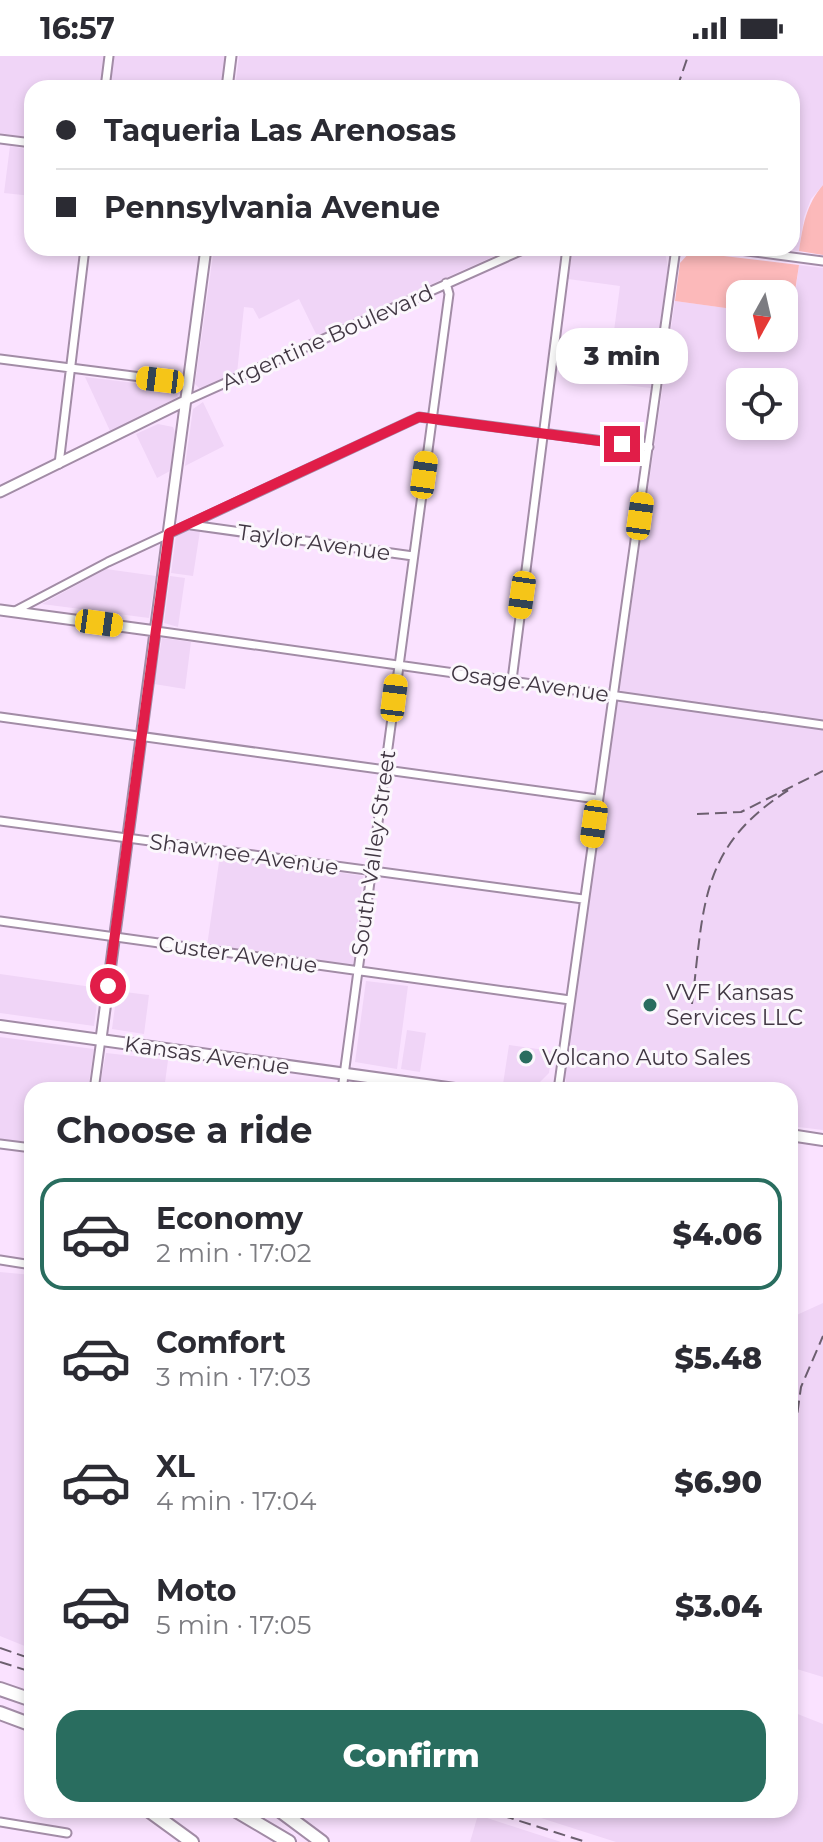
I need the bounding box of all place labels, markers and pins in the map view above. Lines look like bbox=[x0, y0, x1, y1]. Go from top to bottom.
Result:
place label: VVF Kansas Services LLC bbox=[666, 979, 803, 1031]
marker: VVF Kansas Services LLC bbox=[641, 996, 659, 1014]
place label: Volcano Auto Sales bbox=[542, 1044, 751, 1071]
marker: Volcano Auto Sales bbox=[517, 1048, 535, 1066]

